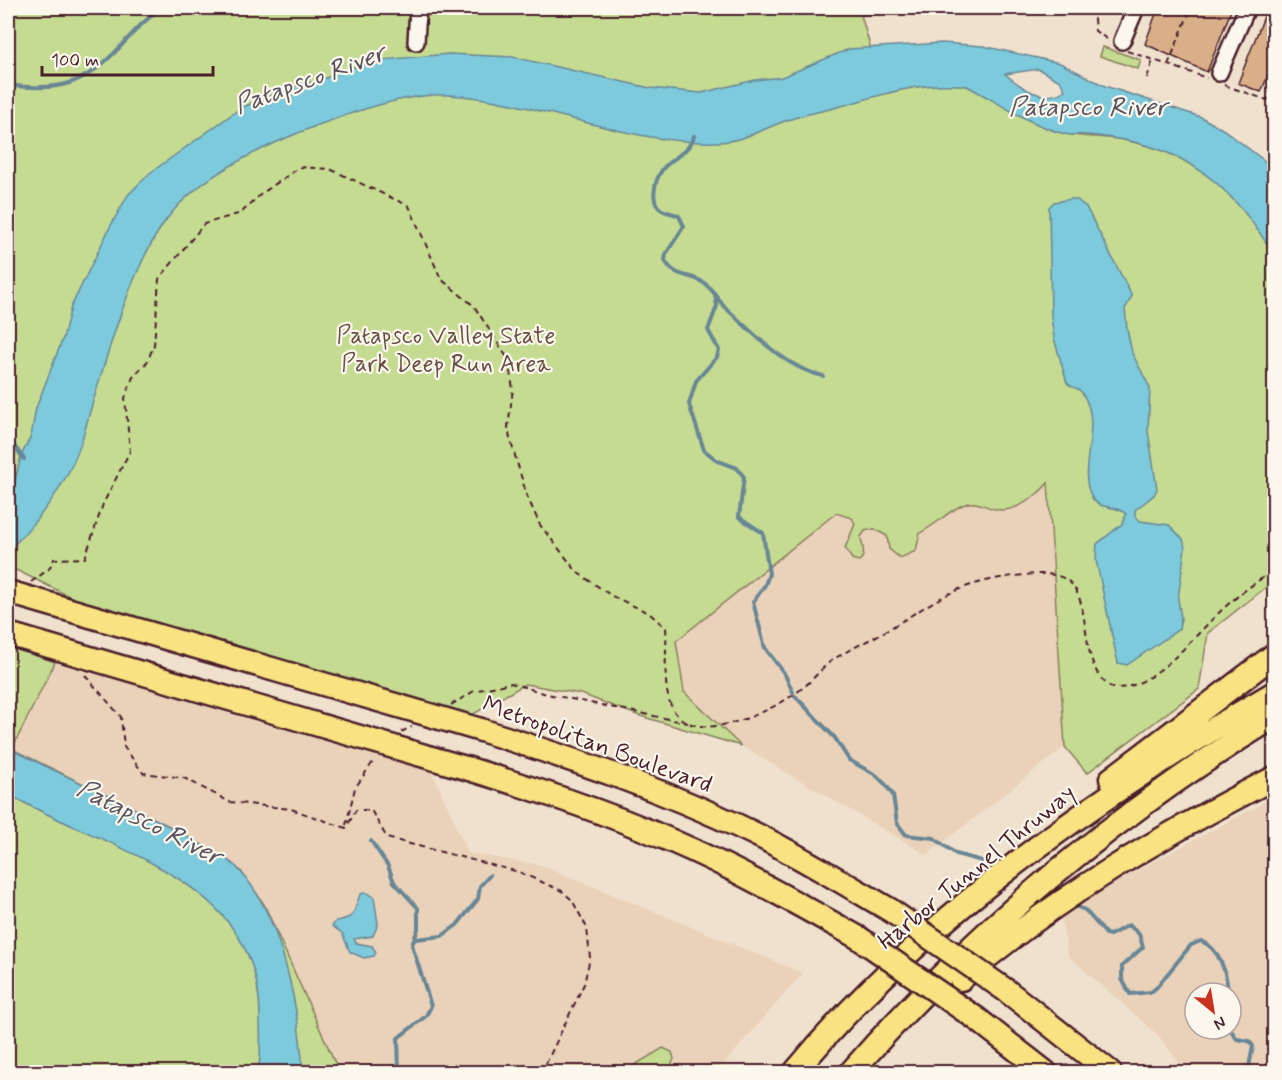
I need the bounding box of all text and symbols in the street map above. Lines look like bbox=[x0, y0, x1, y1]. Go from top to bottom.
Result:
water label: Patapsco River bbox=[230, 36, 393, 123]
scale bar bbox=[42, 39, 213, 77]
text: 100 m bbox=[51, 49, 99, 73]
water label: Patapsco River bbox=[1009, 91, 1170, 125]
park label: Patapsco Valley State Park Deep Run Area bbox=[337, 321, 555, 380]
street label: Metropolitan Boulevard bbox=[478, 689, 716, 801]
water label: Patapsco River bbox=[71, 772, 230, 875]
street label: Harbor Tunnel Thruway bbox=[872, 778, 1082, 958]
north arrow bbox=[1183, 981, 1243, 1041]
text: N bbox=[1210, 1011, 1230, 1034]

